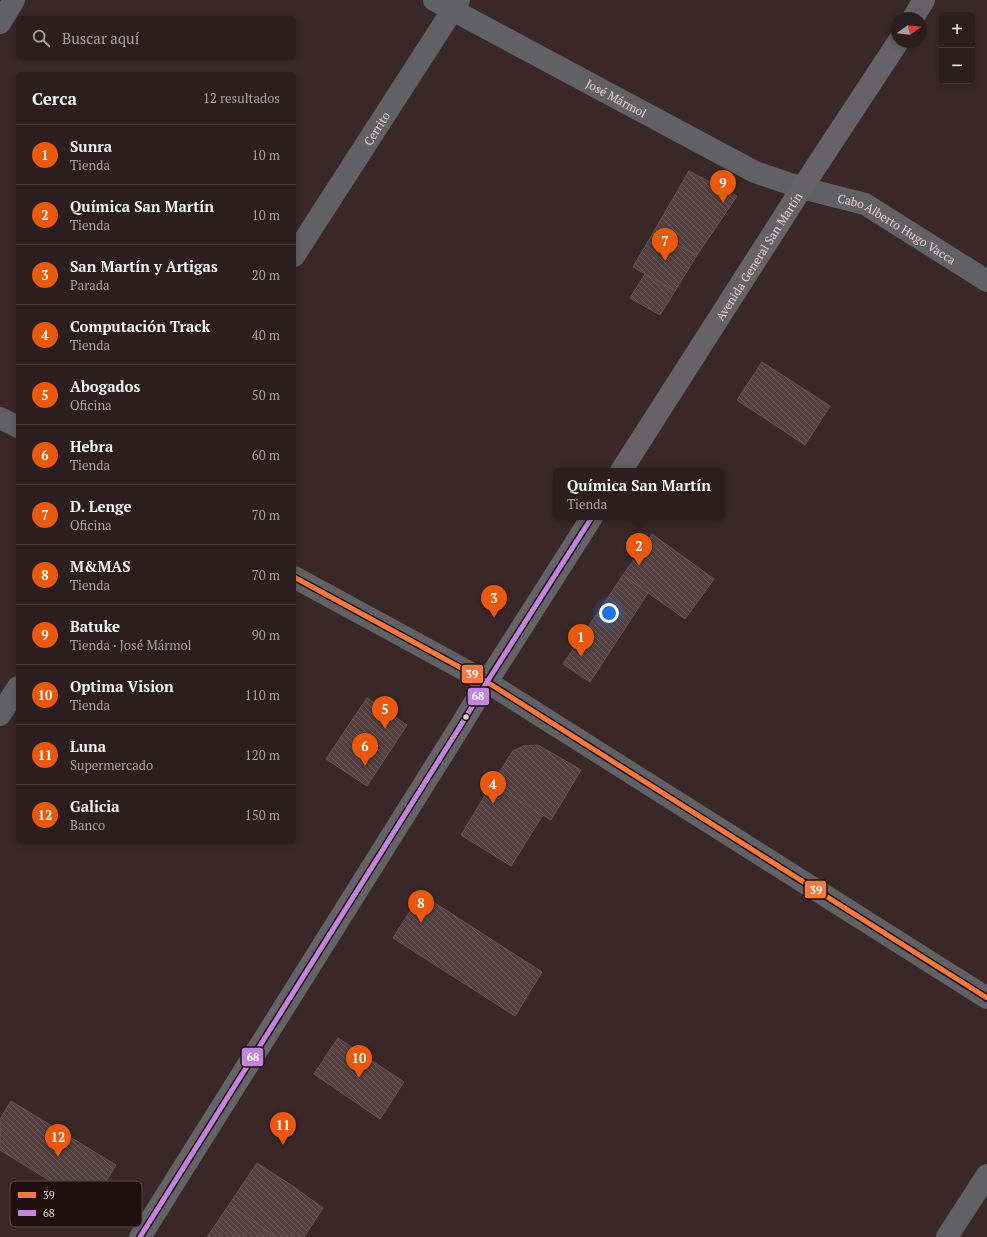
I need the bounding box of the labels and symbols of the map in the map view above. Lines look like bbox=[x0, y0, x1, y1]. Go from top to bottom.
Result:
north arrow bbox=[891, 12, 927, 48]
street label: José Mármol bbox=[584, 75, 650, 120]
street label: Cerrito bbox=[360, 108, 393, 148]
pin: 9 bbox=[710, 170, 736, 203]
street label: Avenida General San Martín bbox=[712, 189, 805, 323]
street label: Cabo Alberto Hugo Vacca bbox=[836, 190, 959, 267]
pin: 7 bbox=[652, 228, 678, 261]
pin: 2 bbox=[626, 533, 652, 566]
pin: 3 bbox=[481, 585, 507, 618]
your location bbox=[599, 603, 619, 623]
pin: 1 bbox=[568, 624, 594, 657]
line badge: 39 bbox=[461, 664, 484, 684]
text: 39 bbox=[466, 667, 478, 681]
line badge: 68 bbox=[467, 687, 490, 706]
text: 68 bbox=[472, 689, 484, 703]
pin: 5 bbox=[372, 696, 398, 729]
unlabelled marker bbox=[461, 712, 471, 722]
pin: 6 bbox=[352, 733, 378, 766]
pin: 4 bbox=[480, 771, 506, 804]
line badge: 39 bbox=[804, 880, 827, 899]
text: 39 bbox=[810, 883, 822, 897]
pin: 8 bbox=[408, 890, 434, 923]
pin: 10 bbox=[346, 1045, 372, 1078]
line badge: 68 bbox=[241, 1047, 264, 1067]
text: 68 bbox=[247, 1050, 259, 1064]
pin: 11 bbox=[270, 1112, 296, 1145]
pin: 12 bbox=[45, 1124, 71, 1157]
legend bbox=[10, 1181, 142, 1227]
text: 39 bbox=[43, 1188, 55, 1202]
text: 68 bbox=[43, 1206, 55, 1220]

